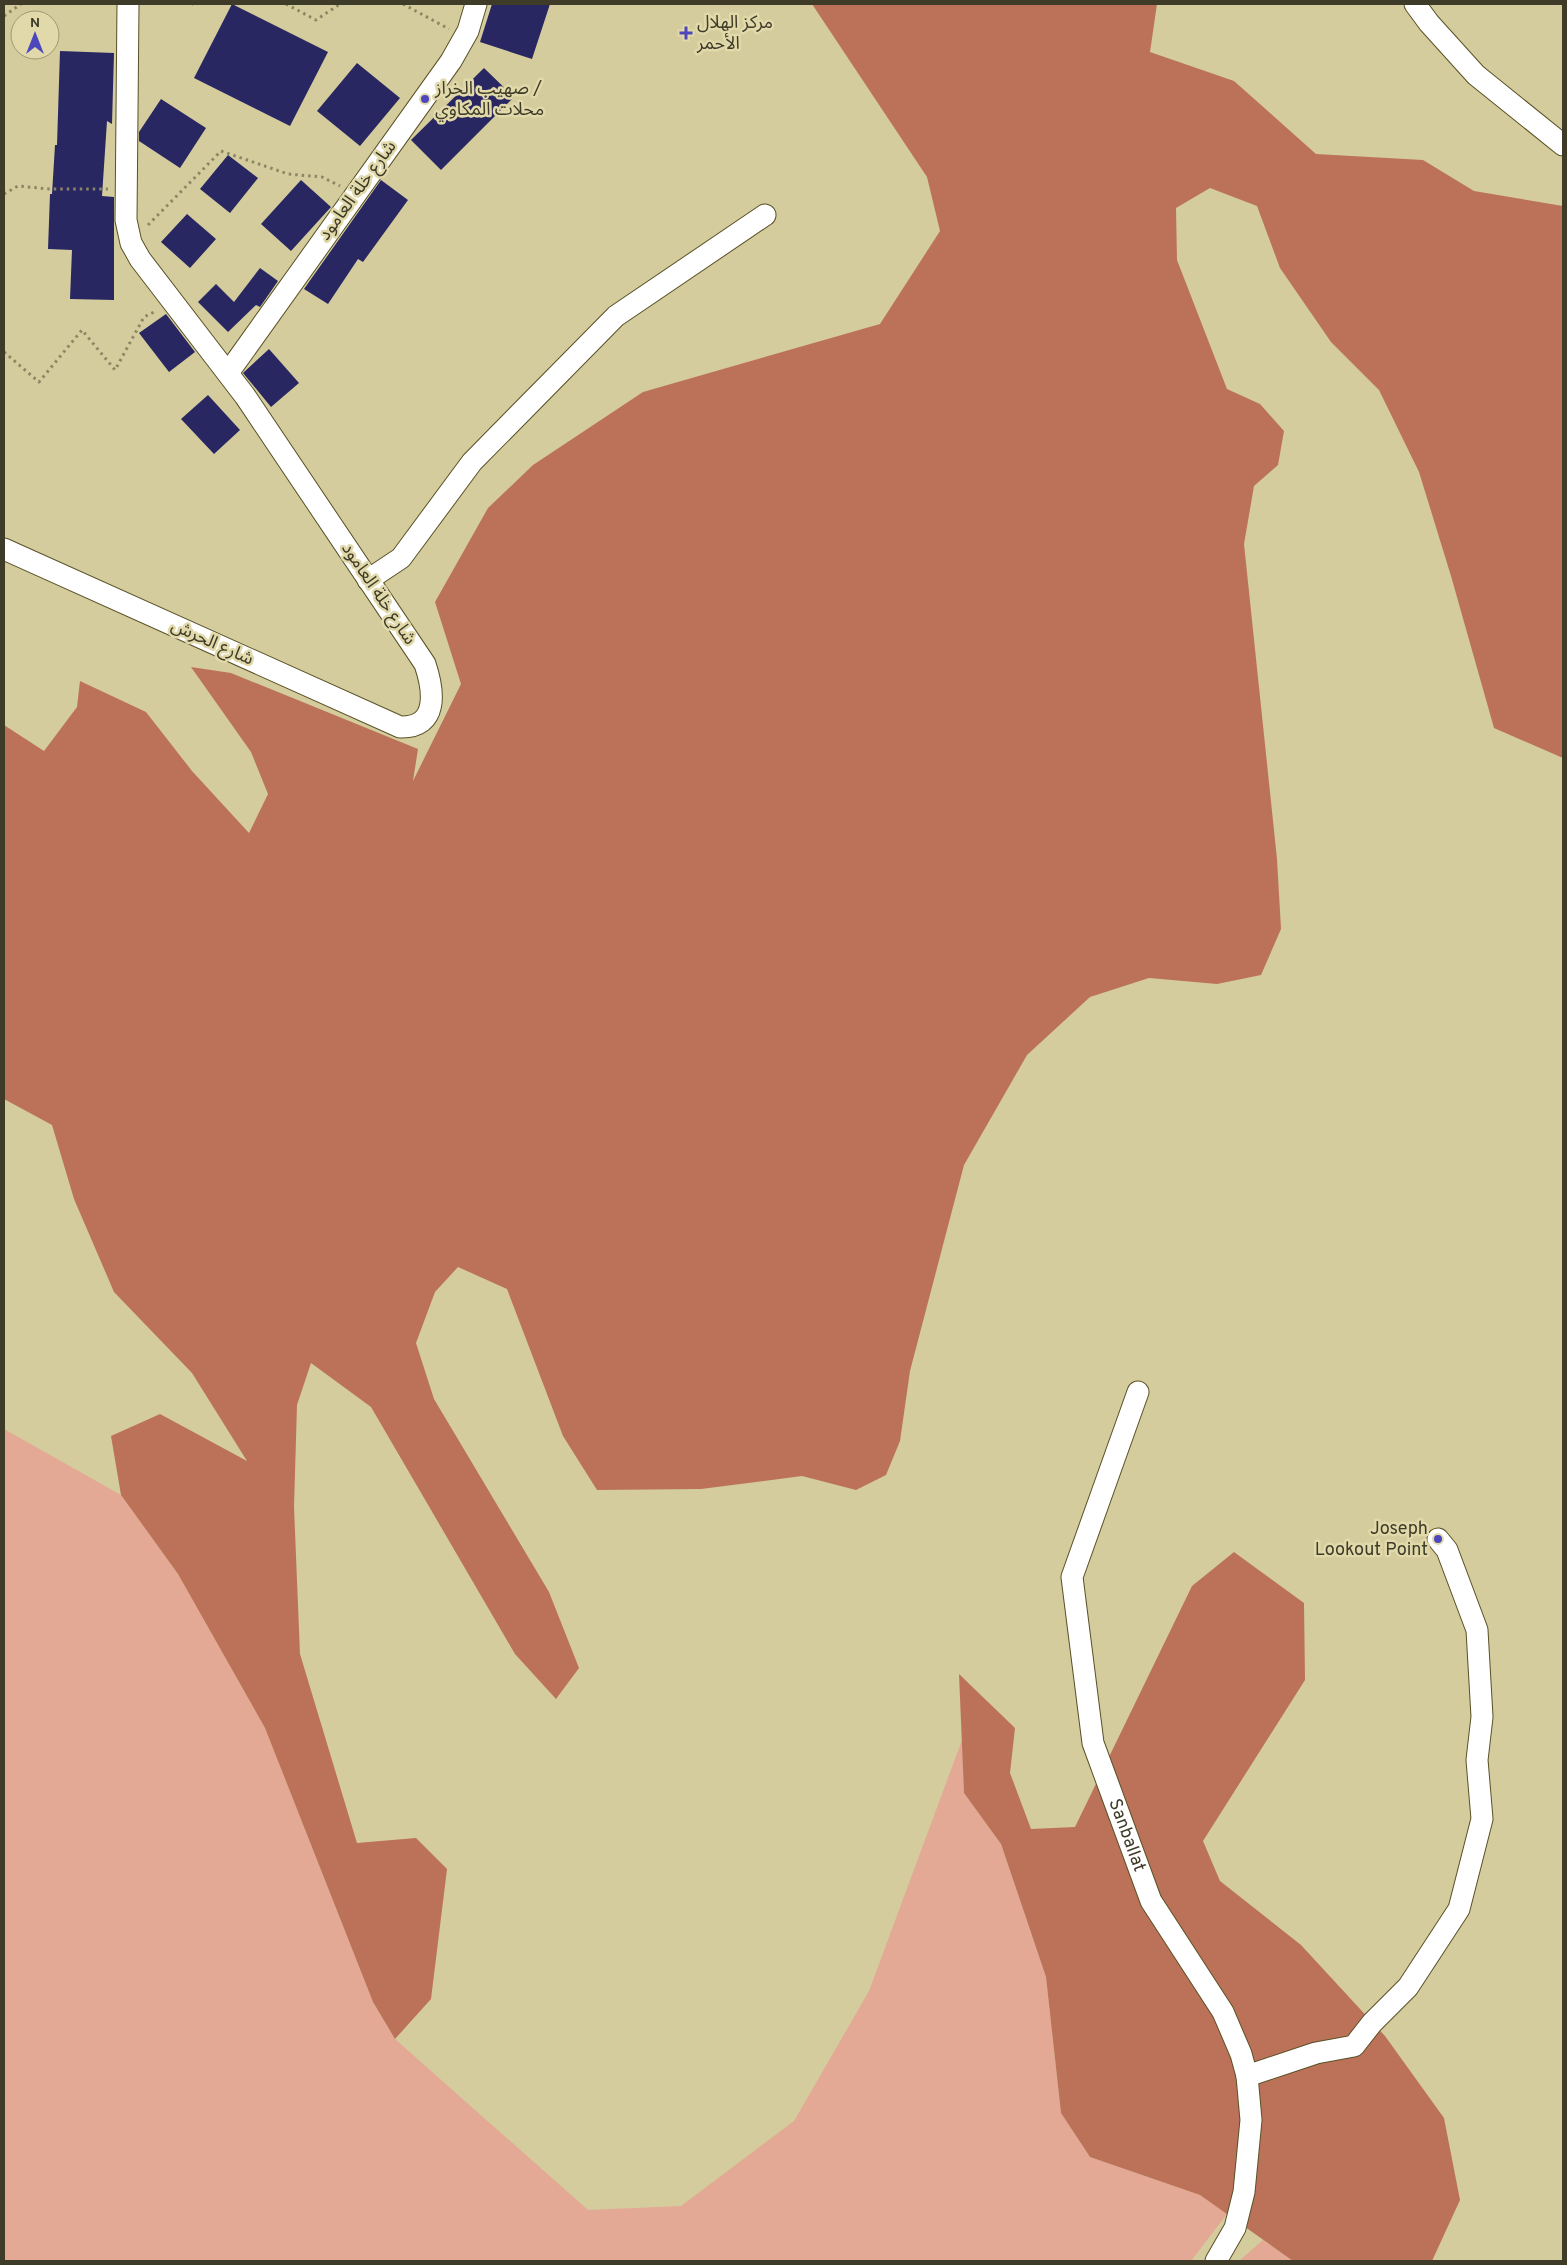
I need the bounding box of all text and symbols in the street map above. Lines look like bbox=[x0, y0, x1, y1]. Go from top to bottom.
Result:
north arrow bbox=[10, 10, 60, 60]
place label: مركز الهلال الأحمر bbox=[696, 12, 773, 56]
text: N bbox=[30, 15, 40, 32]
marker: مركز الهلال الأحمر bbox=[679, 26, 693, 40]
place label: صهيب الخراز / محلات المكاوي bbox=[434, 78, 544, 122]
marker: صهيب الخراز / محلات المكاوي bbox=[419, 93, 431, 105]
street label: شارع خلة العامود bbox=[314, 136, 403, 246]
street label: شارع خلة العامود bbox=[335, 538, 421, 650]
street label: شارع الحرش bbox=[167, 615, 257, 672]
place label: Joseph Lookout Point bbox=[1315, 1518, 1428, 1562]
marker: Joseph Lookout Point bbox=[1432, 1533, 1444, 1545]
street label: Sanballat bbox=[1103, 1796, 1151, 1875]

